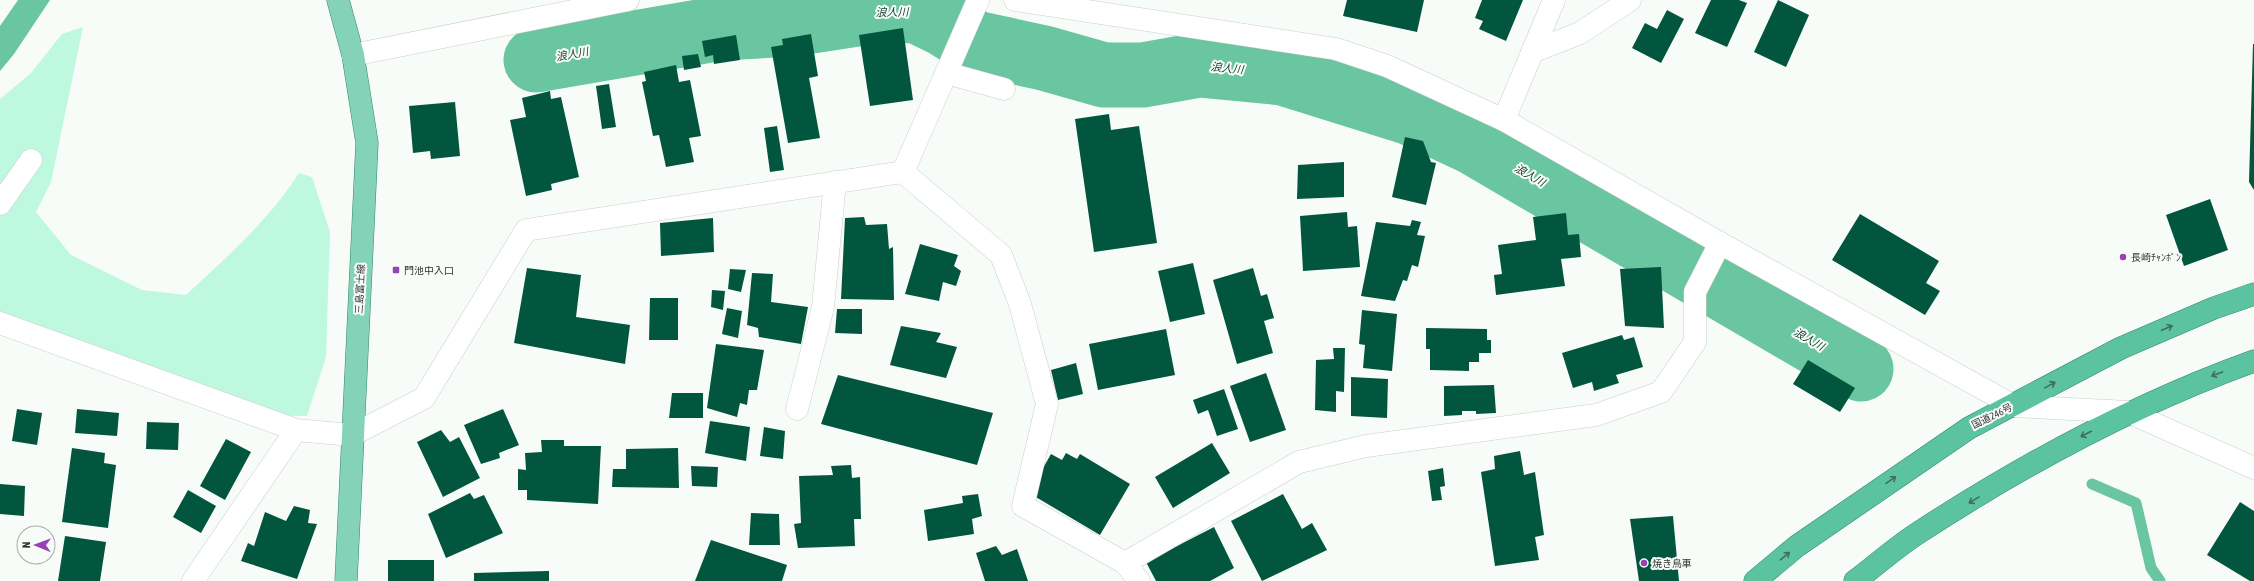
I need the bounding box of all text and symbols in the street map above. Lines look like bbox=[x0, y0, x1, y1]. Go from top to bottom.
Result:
water label: 浪人川 bbox=[875, 6, 910, 18]
water label: 浪人川 bbox=[555, 45, 590, 63]
water label: 浪人川 bbox=[1210, 60, 1245, 76]
water label: 浪人川 bbox=[1513, 162, 1548, 189]
marker: 長崎ﾁｬﾝﾎﾟﾝ bbox=[2118, 252, 2128, 262]
place label: 長崎ﾁｬﾝﾎﾟﾝ bbox=[2131, 252, 2181, 263]
street label: 三島富士線 bbox=[353, 264, 367, 314]
marker: 門池中入口 bbox=[391, 265, 401, 275]
place label: 門池中入口 bbox=[404, 265, 454, 276]
one-way arrow bbox=[2161, 324, 2173, 332]
water label: 浪人川 bbox=[1792, 326, 1827, 353]
one-way arrow bbox=[2212, 371, 2224, 379]
one-way arrow bbox=[2044, 381, 2056, 389]
street label: 国道246号 bbox=[1970, 401, 2014, 431]
one-way arrow bbox=[2081, 431, 2093, 438]
one-way arrow bbox=[1885, 476, 1896, 484]
one-way arrow bbox=[1968, 496, 1980, 504]
north arrow bbox=[16, 525, 56, 565]
text: N bbox=[20, 541, 32, 548]
one-way arrow bbox=[1780, 551, 1790, 560]
marker: 焼き鳥車 bbox=[1639, 558, 1649, 568]
place label: 焼き鳥車 bbox=[1652, 558, 1692, 569]

